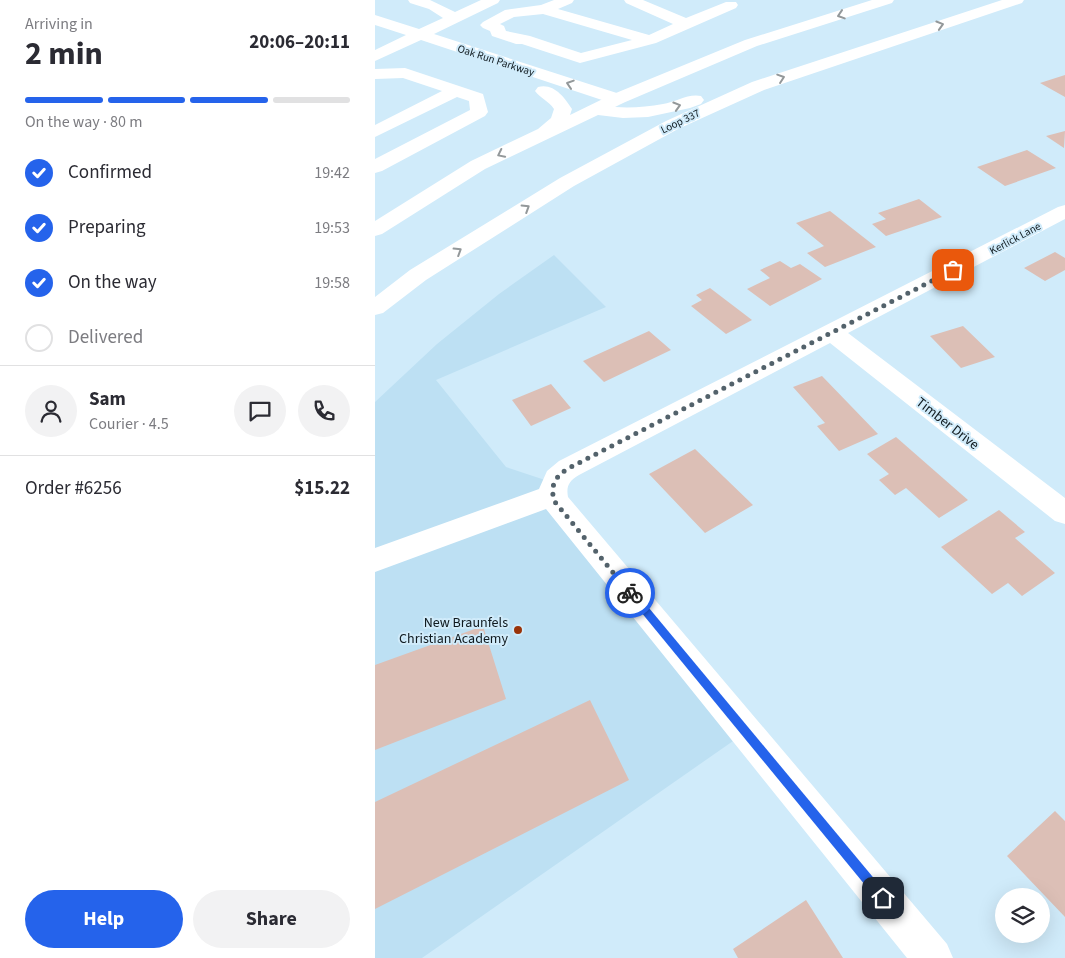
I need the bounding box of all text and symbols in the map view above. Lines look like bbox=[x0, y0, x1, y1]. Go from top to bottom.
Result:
one-way arrow bbox=[837, 9, 846, 19]
text: Arriving in bbox=[25, 13, 93, 35]
one-way arrow bbox=[935, 21, 944, 31]
text: 20:06–20:11 bbox=[249, 29, 350, 56]
text: 2 min bbox=[25, 31, 103, 77]
street label: Oak Run Parkway bbox=[455, 41, 536, 80]
one-way arrow bbox=[776, 74, 784, 84]
one-way arrow bbox=[567, 80, 575, 90]
one-way arrow bbox=[672, 102, 681, 112]
street label: Loop 337 bbox=[658, 106, 702, 137]
text: On the way · 80 m bbox=[25, 111, 142, 133]
one-way arrow bbox=[497, 148, 506, 159]
icon: check bbox=[25, 159, 53, 187]
text: Confirmed bbox=[68, 159, 152, 186]
text: 19:42 bbox=[314, 162, 350, 184]
one-way arrow bbox=[520, 205, 530, 214]
icon: check bbox=[25, 214, 53, 242]
text: Preparing bbox=[68, 214, 146, 241]
text: 19:53 bbox=[314, 217, 350, 239]
street label: Kerlick Lane bbox=[987, 218, 1044, 258]
one-way arrow bbox=[452, 247, 461, 257]
pin bbox=[932, 249, 974, 291]
icon: bag bbox=[939, 256, 967, 284]
icon: check bbox=[25, 269, 53, 297]
text: On the way bbox=[68, 269, 157, 296]
text: 19:58 bbox=[314, 272, 350, 294]
text: Delivered bbox=[68, 324, 143, 351]
button: person bbox=[25, 385, 77, 437]
button: chat bbox=[234, 385, 286, 437]
button: phone bbox=[298, 385, 350, 437]
text: Sam bbox=[89, 386, 126, 413]
street label: Timber Drive bbox=[912, 393, 983, 455]
text: Courier · 4.5 bbox=[89, 413, 169, 435]
text: Order #6256 bbox=[25, 475, 122, 502]
text: $15.22 bbox=[294, 475, 350, 502]
courier bbox=[605, 568, 655, 618]
icon: bike bbox=[616, 579, 644, 607]
place label: New Braunfels Christian Academy bbox=[399, 613, 508, 649]
marker: New Braunfels Christian Academy bbox=[512, 624, 524, 636]
pin bbox=[862, 877, 904, 919]
icon: home bbox=[869, 884, 897, 912]
map controls bbox=[995, 888, 1050, 943]
button: layers bbox=[995, 888, 1050, 943]
button: Help bbox=[25, 890, 183, 948]
button: Share bbox=[193, 890, 350, 948]

